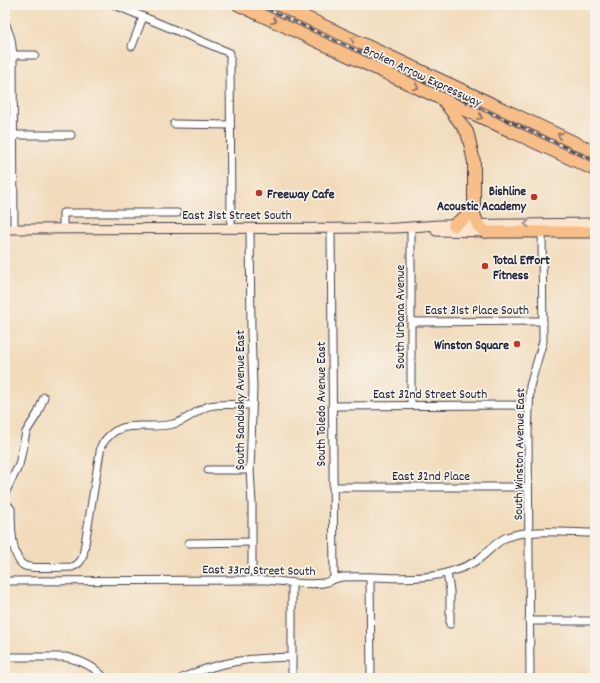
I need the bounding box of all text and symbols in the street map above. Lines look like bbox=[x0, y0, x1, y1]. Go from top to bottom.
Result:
one-way arrow bbox=[270, 16, 278, 24]
one-way arrow bbox=[350, 36, 357, 44]
street label: Broken Arrow Expressway bbox=[360, 41, 485, 113]
one-way arrow bbox=[412, 82, 419, 90]
one-way arrow bbox=[475, 112, 483, 120]
one-way arrow bbox=[556, 132, 564, 140]
place label: Bishline Acoustic Academy bbox=[437, 183, 527, 217]
place label: Freeway Cafe bbox=[267, 186, 335, 205]
marker: Freeway Cafe bbox=[254, 188, 264, 198]
marker: Bishline Acoustic Academy bbox=[529, 192, 539, 202]
street label: East 31st Street South bbox=[182, 207, 292, 226]
one-way arrow bbox=[524, 220, 530, 228]
place label: Total Effort Fitness bbox=[493, 252, 550, 286]
marker: Total Effort Fitness bbox=[480, 261, 490, 271]
street label: South Urbana Avenue bbox=[392, 265, 411, 369]
street label: East 31st Place South bbox=[425, 302, 529, 321]
street label: South Sandusky Avenue East bbox=[232, 330, 251, 470]
place label: Winston Square bbox=[434, 337, 509, 356]
marker: Winston Square bbox=[512, 339, 522, 349]
street label: South Toledo Avenue East bbox=[313, 341, 332, 467]
street label: East 32nd Street South bbox=[373, 386, 487, 405]
street label: South Winston Avenue East bbox=[510, 387, 531, 520]
street label: East 32nd Place bbox=[392, 468, 470, 487]
street label: East 33rd Street South bbox=[202, 561, 316, 582]

